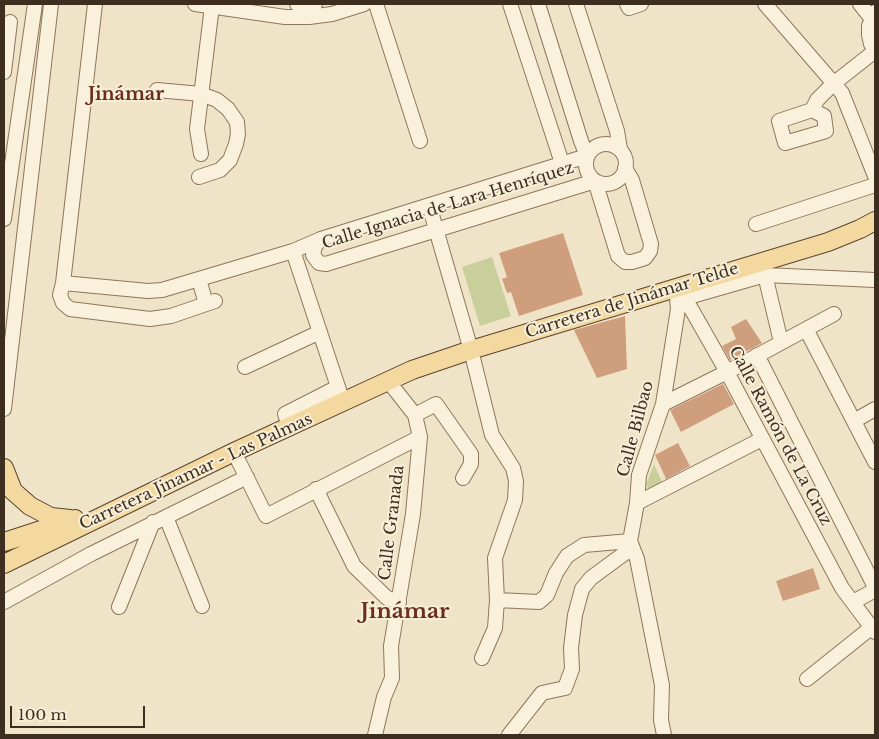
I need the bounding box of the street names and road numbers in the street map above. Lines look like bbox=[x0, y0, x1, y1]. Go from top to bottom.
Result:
street label: Calle Ignacia de Lara Henríquez bbox=[320, 158, 576, 254]
street label: Carretera de Jinámar Telde bbox=[523, 259, 741, 343]
street label: Calle Ramón de La Cruz bbox=[725, 343, 835, 529]
street label: Calle Bilbao bbox=[614, 379, 658, 479]
street label: Carretera Jinamar - Las Palmas bbox=[77, 410, 315, 534]
street label: Calle Granada bbox=[375, 464, 409, 582]

